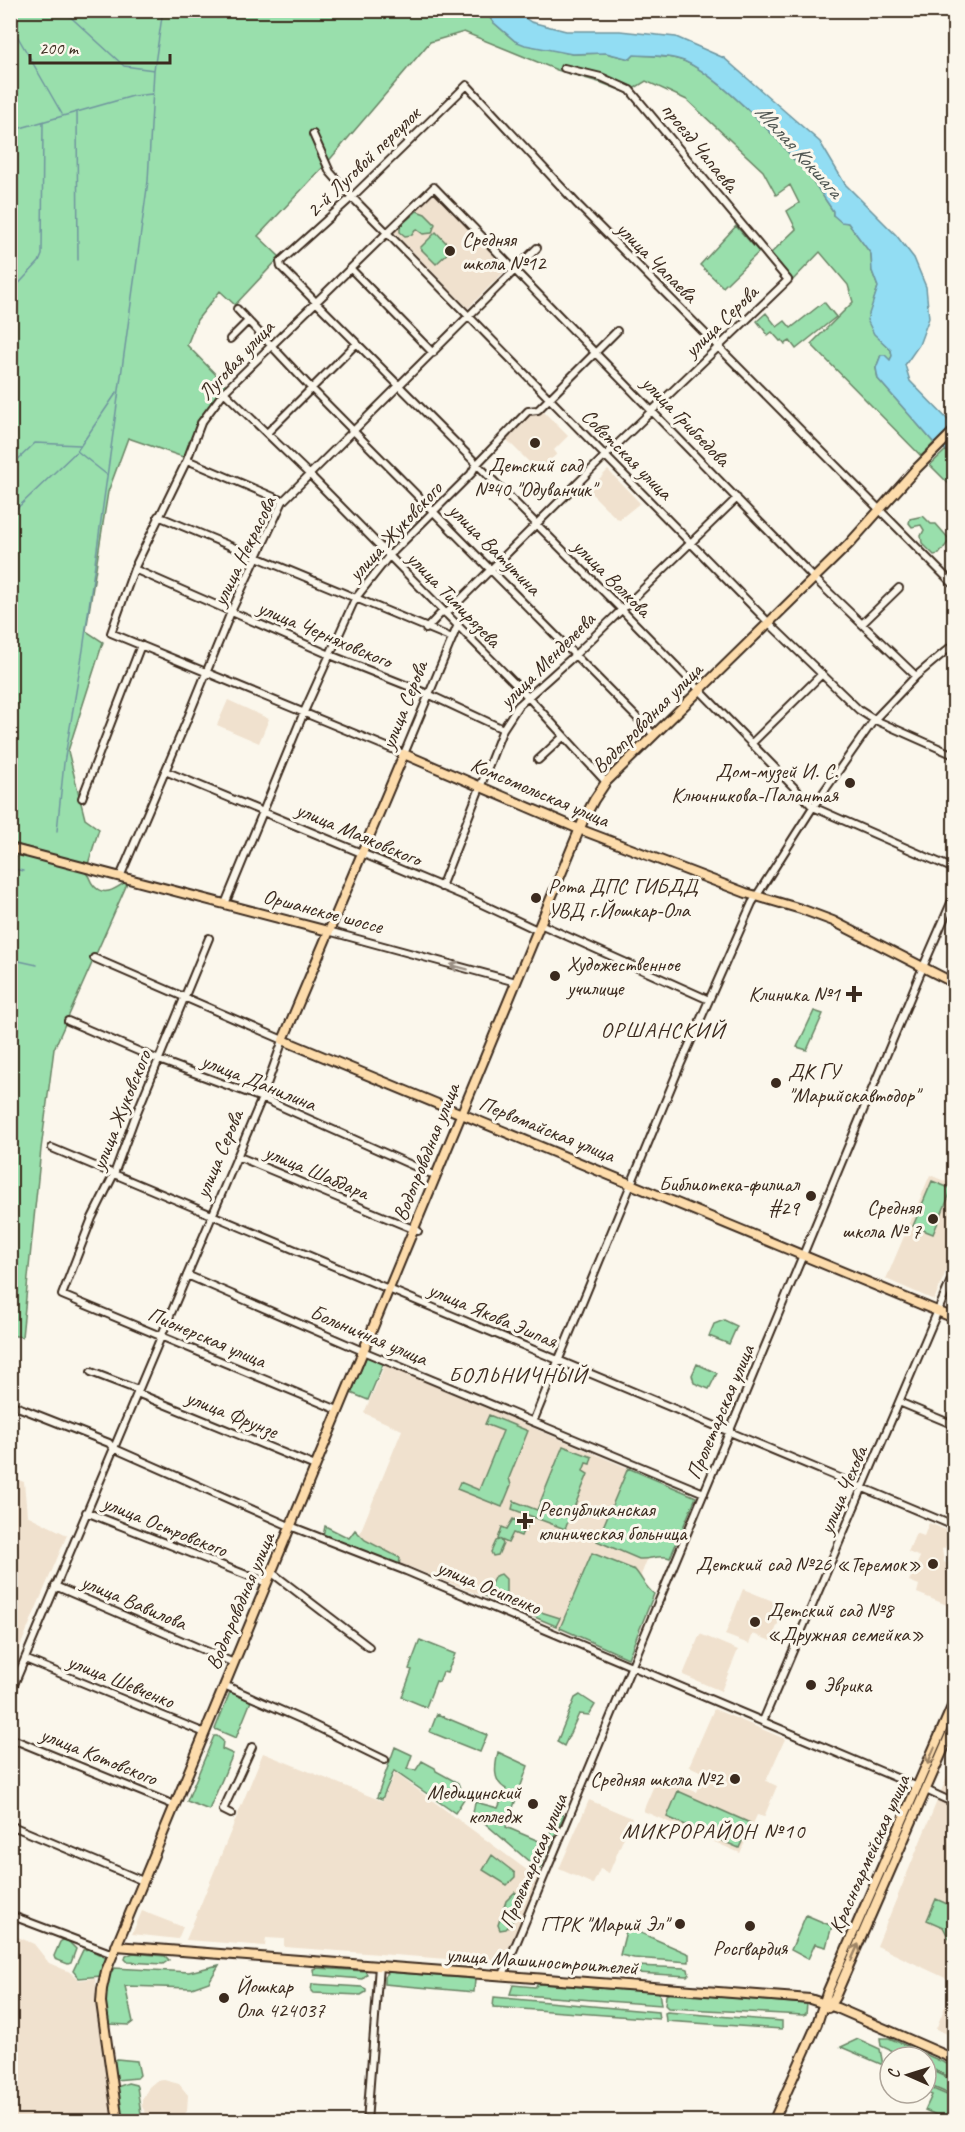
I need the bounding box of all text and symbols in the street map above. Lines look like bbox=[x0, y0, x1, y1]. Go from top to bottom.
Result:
scale bar bbox=[30, 27, 170, 65]
text: 200 m bbox=[39, 37, 80, 59]
street label: проезд Чапаева bbox=[656, 97, 746, 199]
water label: Малая Кокшага bbox=[749, 98, 851, 206]
street label: 2-й Луговой переулок bbox=[300, 99, 427, 223]
street label: улица Чапаева bbox=[610, 215, 704, 309]
place label: Средняя школа №12 bbox=[462, 226, 547, 276]
marker: Средняя школа №12 bbox=[443, 244, 457, 258]
street label: улица Серова bbox=[677, 278, 765, 364]
street label: Луговая улица bbox=[192, 313, 281, 405]
street label: улица Грибоедова bbox=[635, 369, 737, 473]
street label: Советская улица bbox=[576, 403, 679, 506]
marker: Детский сад №40 "Одуванчик" bbox=[528, 436, 542, 450]
place label: Детский сад №40 "Одуванчик" bbox=[474, 452, 600, 502]
street label: улица Жуковского bbox=[341, 475, 449, 588]
street label: улица Некрасова bbox=[205, 490, 282, 612]
street label: улица Ватутина bbox=[442, 496, 548, 602]
street label: улица Волкова bbox=[566, 532, 658, 624]
street label: улица Тимирязева bbox=[400, 544, 508, 654]
street label: улица Черняховского bbox=[252, 593, 398, 675]
street label: улица Менделеева bbox=[492, 605, 602, 715]
street label: улица Серова bbox=[374, 655, 434, 755]
street label: Водопроводная улица bbox=[586, 656, 709, 779]
street label: Комсомольская улица bbox=[467, 751, 615, 833]
place label: Дом-музей И. С. Ключникова-Палантая bbox=[671, 758, 839, 808]
marker: Дом-музей И. С. Ключникова-Палантая bbox=[843, 776, 857, 790]
street label: улица Маяковского bbox=[291, 795, 428, 873]
place label: Рота ДПС ГИБДД УВД г.Йошкар-Ола bbox=[548, 873, 700, 923]
street label: Оршанское шоссе bbox=[260, 883, 387, 940]
marker: Рота ДПС ГИБДД УВД г.Йошкар-Ола bbox=[529, 891, 543, 905]
place label: Художественное училище bbox=[565, 951, 681, 1001]
one-way arrow bbox=[450, 960, 469, 972]
marker: Художественное училище bbox=[548, 969, 562, 983]
place label: Клиника №1 bbox=[748, 981, 842, 1007]
marker: Клиника №1 bbox=[845, 985, 863, 1003]
district label: ОРШАНСКИЙ bbox=[601, 1016, 728, 1044]
street label: улица Жуковского bbox=[84, 1045, 157, 1175]
street label: улица Данилина bbox=[196, 1047, 322, 1117]
place label: ДК ГУ "Марийскавтодор" bbox=[788, 1058, 923, 1108]
marker: ДК ГУ "Марийскавтодор" bbox=[769, 1076, 783, 1090]
street label: Водопроводная улица bbox=[387, 1077, 466, 1225]
street label: Первомайская улица bbox=[475, 1090, 620, 1169]
street label: улица Серова bbox=[188, 1104, 250, 1204]
street label: улица Шабдара bbox=[259, 1138, 375, 1206]
place label: Библиотека-филиал #29 bbox=[659, 1171, 801, 1221]
marker: Библиотека-филиал #29 bbox=[804, 1189, 818, 1203]
place label: Средняя школа № 7 bbox=[842, 1194, 923, 1244]
marker: Средняя школа № 7 bbox=[926, 1212, 940, 1226]
street label: улица Якова Эшпая bbox=[423, 1275, 563, 1354]
street label: Больничная улица bbox=[307, 1299, 433, 1372]
street label: Пионерская улица bbox=[144, 1300, 271, 1374]
street label: Пролетарская улица bbox=[680, 1339, 761, 1483]
district label: БОЛЬНИЧНЫЙ bbox=[449, 1361, 590, 1389]
street label: улица Фрунзе bbox=[181, 1383, 283, 1445]
street label: улица Чехова bbox=[812, 1440, 874, 1540]
street label: улица Островского bbox=[97, 1489, 232, 1563]
place label: Республиканская клиническая больница bbox=[538, 1496, 688, 1546]
marker: Республиканская клиническая больница bbox=[516, 1512, 534, 1530]
street label: Водопроводная улица bbox=[200, 1527, 281, 1673]
place label: Детский сад №26 «Теремок» bbox=[696, 1551, 921, 1577]
street label: улица Осипенко bbox=[431, 1553, 546, 1621]
marker: Детский сад №26 «Теремок» bbox=[926, 1557, 940, 1571]
street label: улица Вавилова bbox=[76, 1567, 192, 1636]
place label: Детский сад №8 «Дружная семейка» bbox=[767, 1597, 924, 1647]
marker: Детский сад №8 «Дружная семейка» bbox=[748, 1615, 762, 1629]
street label: улица Шевченко bbox=[62, 1647, 179, 1715]
place label: Эврика bbox=[823, 1672, 873, 1698]
marker: Эврика bbox=[804, 1678, 818, 1692]
street label: улица Котовского bbox=[35, 1720, 162, 1792]
one-way arrow bbox=[925, 1746, 936, 1765]
place label: Средняя школа №2 bbox=[590, 1766, 725, 1792]
street label: Красноармейская улица bbox=[822, 1769, 916, 1937]
marker: Средняя школа №2 bbox=[728, 1772, 742, 1786]
place label: Медицинский колледж bbox=[427, 1779, 523, 1829]
street label: Пролетарская улица bbox=[493, 1788, 574, 1932]
marker: Медицинский колледж bbox=[526, 1797, 540, 1811]
district label: МИКРОРАЙОН №10 bbox=[622, 1817, 807, 1845]
place label: ГТРК "Марий Эл" bbox=[541, 1911, 672, 1937]
marker: ГТРК "Марий Эл" bbox=[673, 1917, 687, 1931]
marker: Росгвардия bbox=[743, 1919, 757, 1933]
place label: Росгвардия bbox=[713, 1935, 789, 1961]
street label: улица Машиностроителей bbox=[443, 1941, 640, 1981]
one-way arrow bbox=[850, 1943, 861, 1962]
place label: Йошкар Ола 424037 bbox=[236, 1973, 326, 2023]
marker: Йошкар Ола 424037 bbox=[217, 1991, 231, 2005]
north arrow bbox=[878, 2045, 938, 2105]
text: С bbox=[884, 2068, 904, 2079]

